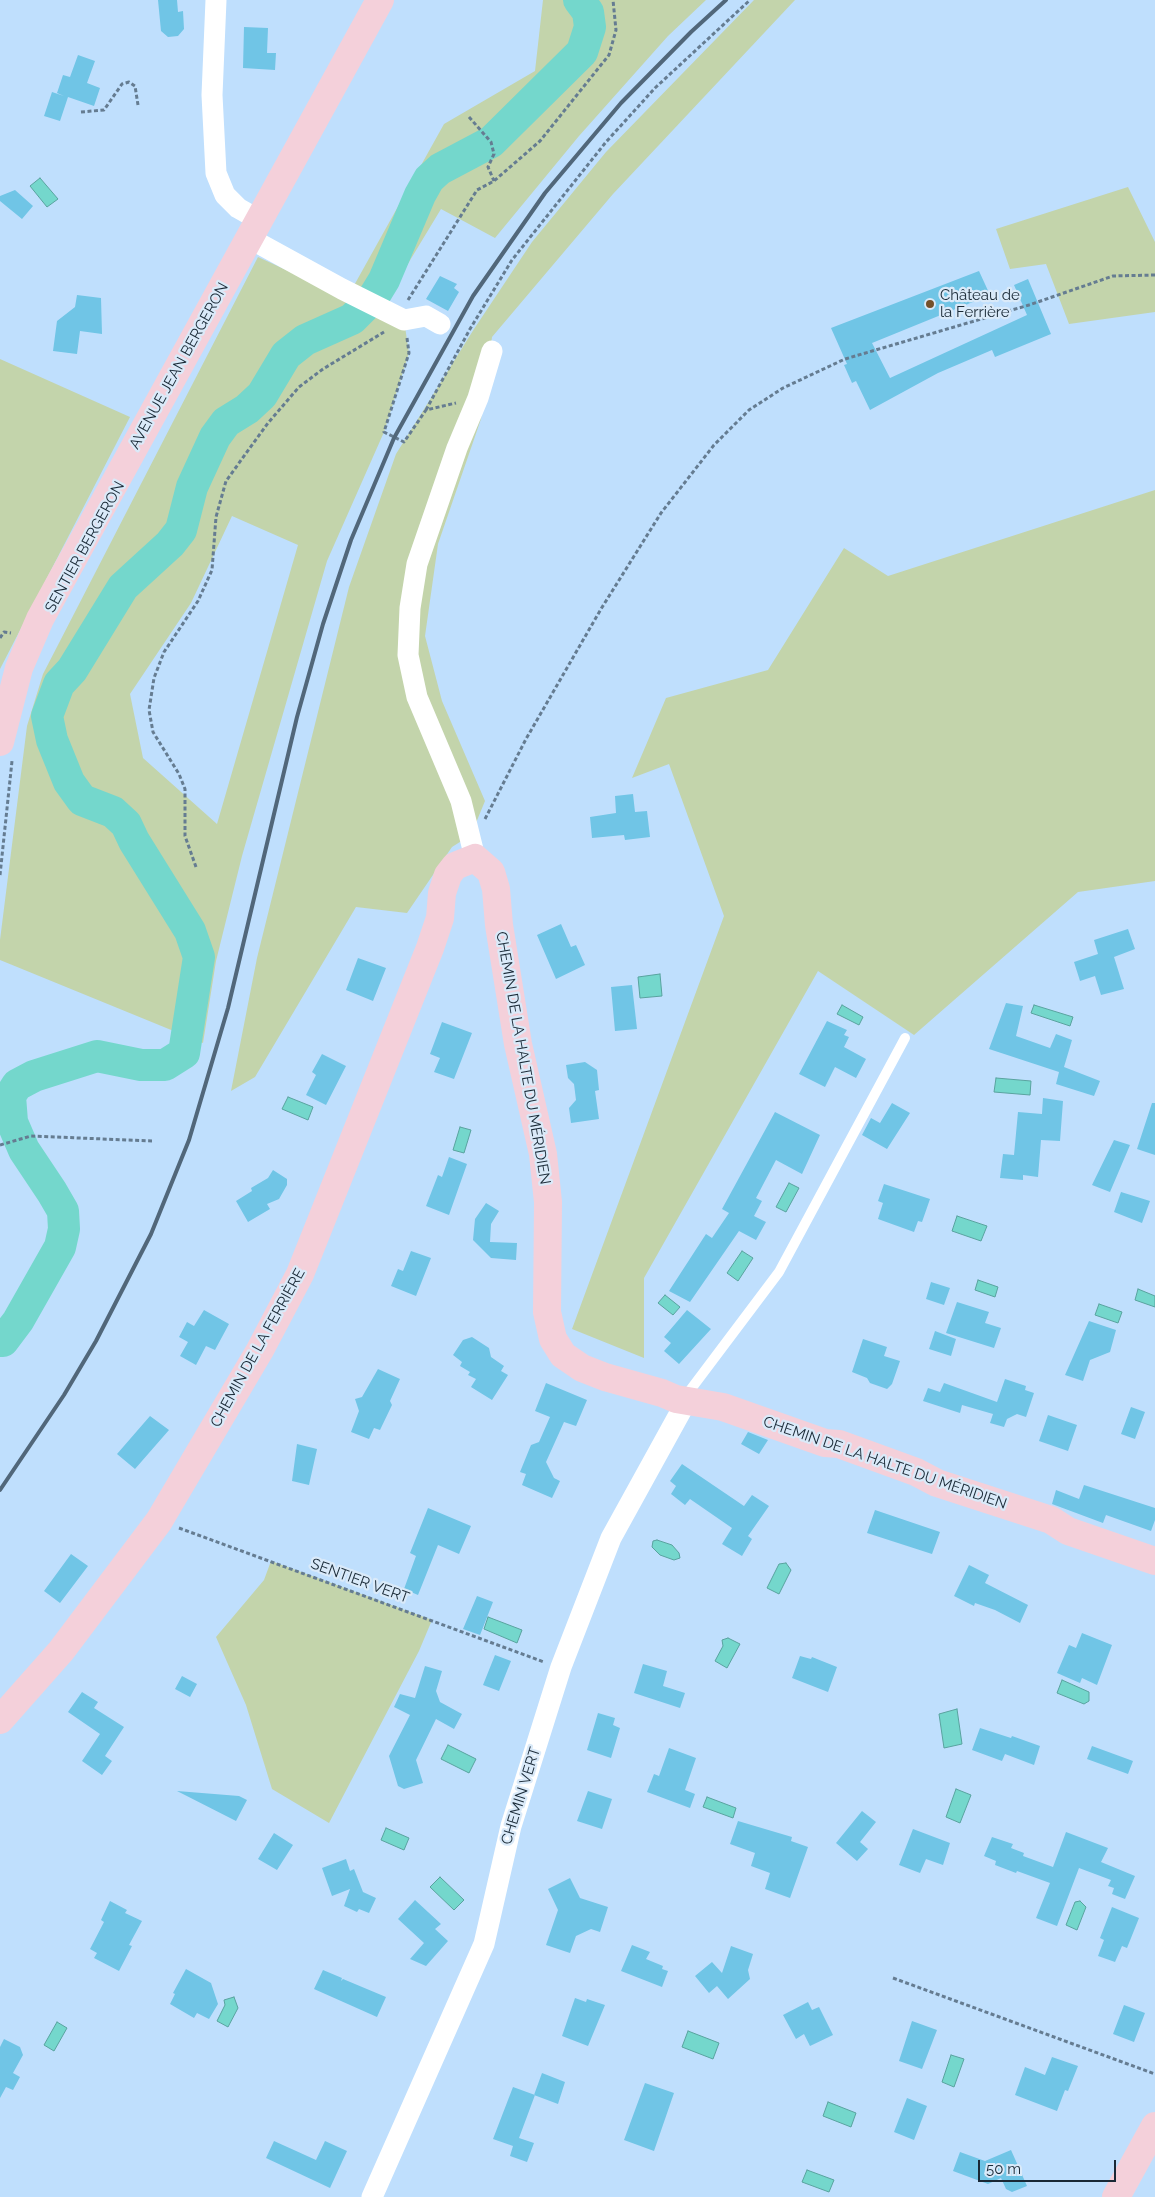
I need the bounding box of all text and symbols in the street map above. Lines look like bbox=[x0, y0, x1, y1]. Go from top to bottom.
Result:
street label: AVENUE JEAN BERGERON bbox=[126, 280, 232, 452]
place label: Château de la Ferrière bbox=[940, 286, 1020, 321]
marker: Château de la Ferrière bbox=[924, 298, 936, 310]
street label: SENTIER BERGERON bbox=[42, 478, 128, 616]
street label: CHEMIN DE LA HALTE DU MÉRIDIEN bbox=[492, 930, 554, 1186]
street label: CHEMIN DE LA FERRIÈRE bbox=[207, 1266, 309, 1430]
street label: CHEMIN DE LA HALTE DU MÉRIDIEN bbox=[761, 1413, 1009, 1513]
street label: SENTIER VERT bbox=[308, 1555, 412, 1607]
street label: CHEMIN VERT bbox=[498, 1745, 544, 1847]
scale bar bbox=[980, 2150, 1118, 2182]
text: 50 m bbox=[986, 2160, 1021, 2178]

